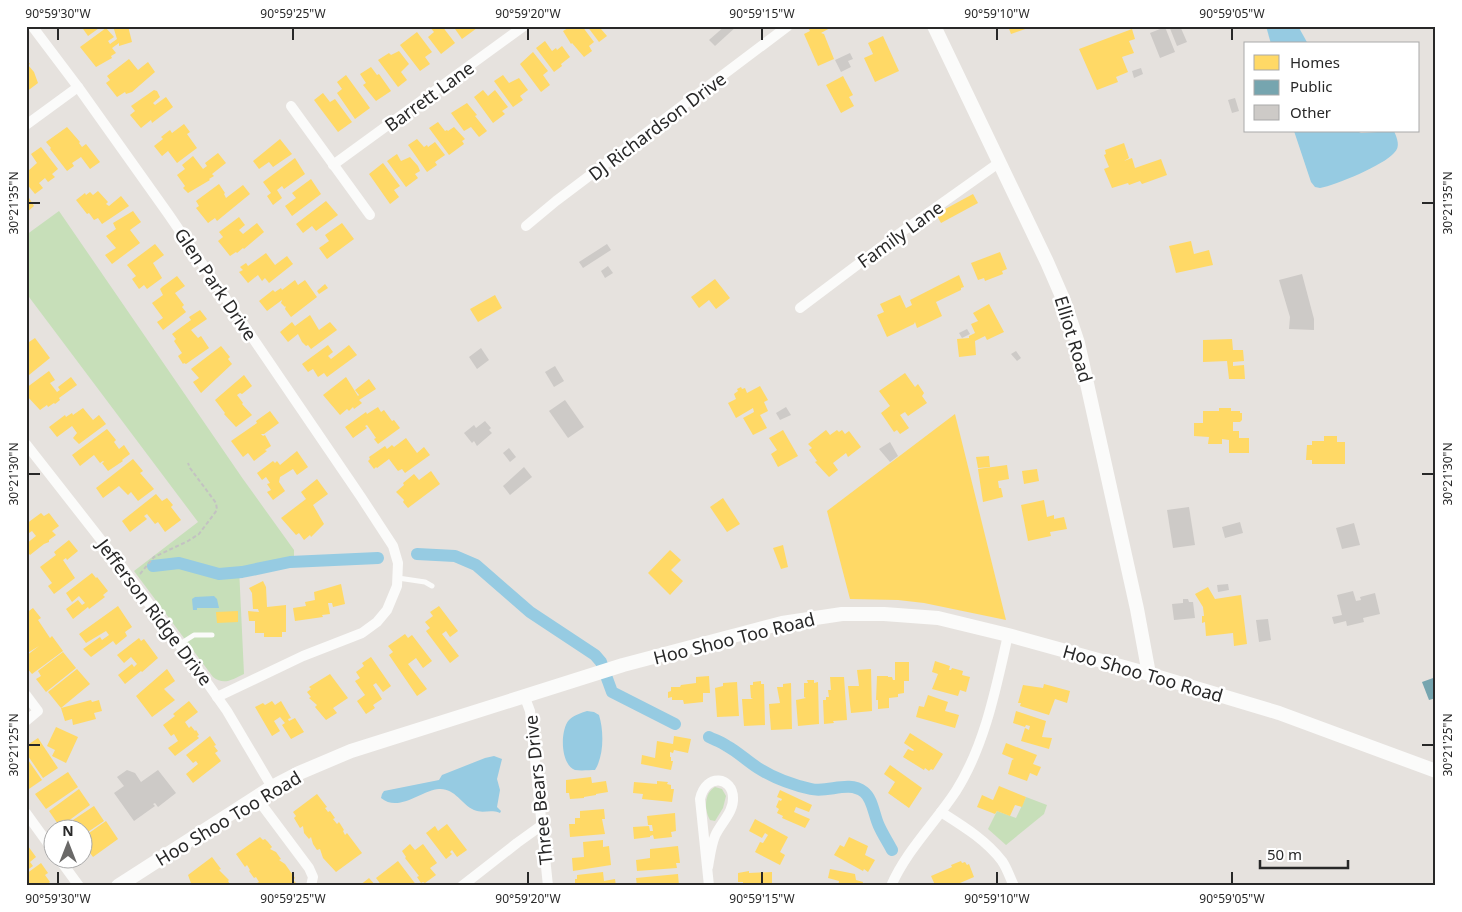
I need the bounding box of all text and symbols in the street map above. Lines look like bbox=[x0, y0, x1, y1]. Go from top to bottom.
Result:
text: 90°59'30"W bbox=[25, 5, 91, 22]
text: 90°59'25"W bbox=[260, 5, 326, 22]
text: 90°59'20"W bbox=[495, 5, 561, 22]
text: 90°59'15"W bbox=[729, 5, 795, 22]
text: 90°59'10"W bbox=[964, 5, 1030, 22]
text: 90°59'05"W bbox=[1199, 5, 1265, 22]
legend bbox=[1244, 42, 1420, 132]
text: Homes bbox=[1290, 52, 1340, 72]
street label: Barrett Lane bbox=[379, 55, 479, 137]
street label: DJ Richardson Drive bbox=[583, 66, 731, 186]
text: Public bbox=[1290, 76, 1333, 96]
text: Other bbox=[1290, 102, 1331, 122]
text: 30°21'35"N bbox=[5, 171, 22, 235]
text: 30°21'35"N bbox=[1439, 171, 1456, 235]
street label: Family Lane bbox=[852, 195, 948, 273]
street label: Glen Park Drive bbox=[169, 223, 263, 345]
street label: Elliot Road bbox=[1049, 293, 1099, 385]
text: 30°21'30"N bbox=[5, 442, 22, 506]
text: 30°21'30"N bbox=[1439, 442, 1456, 506]
street label: Jefferson Ridge Drive bbox=[91, 532, 218, 690]
street label: Hoo Shoo Too Road bbox=[651, 606, 817, 670]
street label: Hoo Shoo Too Road bbox=[1060, 639, 1226, 707]
text: 30°21'25"N bbox=[5, 713, 22, 777]
text: 30°21'25"N bbox=[1439, 713, 1456, 777]
street label: Three Bears Drive bbox=[518, 714, 558, 866]
street label: Hoo Shoo Too Road bbox=[151, 765, 305, 871]
north arrow bbox=[42, 820, 92, 870]
text: N bbox=[62, 821, 74, 840]
scale bar bbox=[1260, 837, 1347, 869]
text: 50 m bbox=[1267, 844, 1302, 864]
text: 90°59'30"W bbox=[25, 890, 91, 907]
text: 90°59'25"W bbox=[260, 890, 326, 907]
text: 90°59'20"W bbox=[495, 890, 561, 907]
text: 90°59'15"W bbox=[729, 890, 795, 907]
text: 90°59'10"W bbox=[964, 890, 1030, 907]
text: 90°59'05"W bbox=[1199, 890, 1265, 907]

